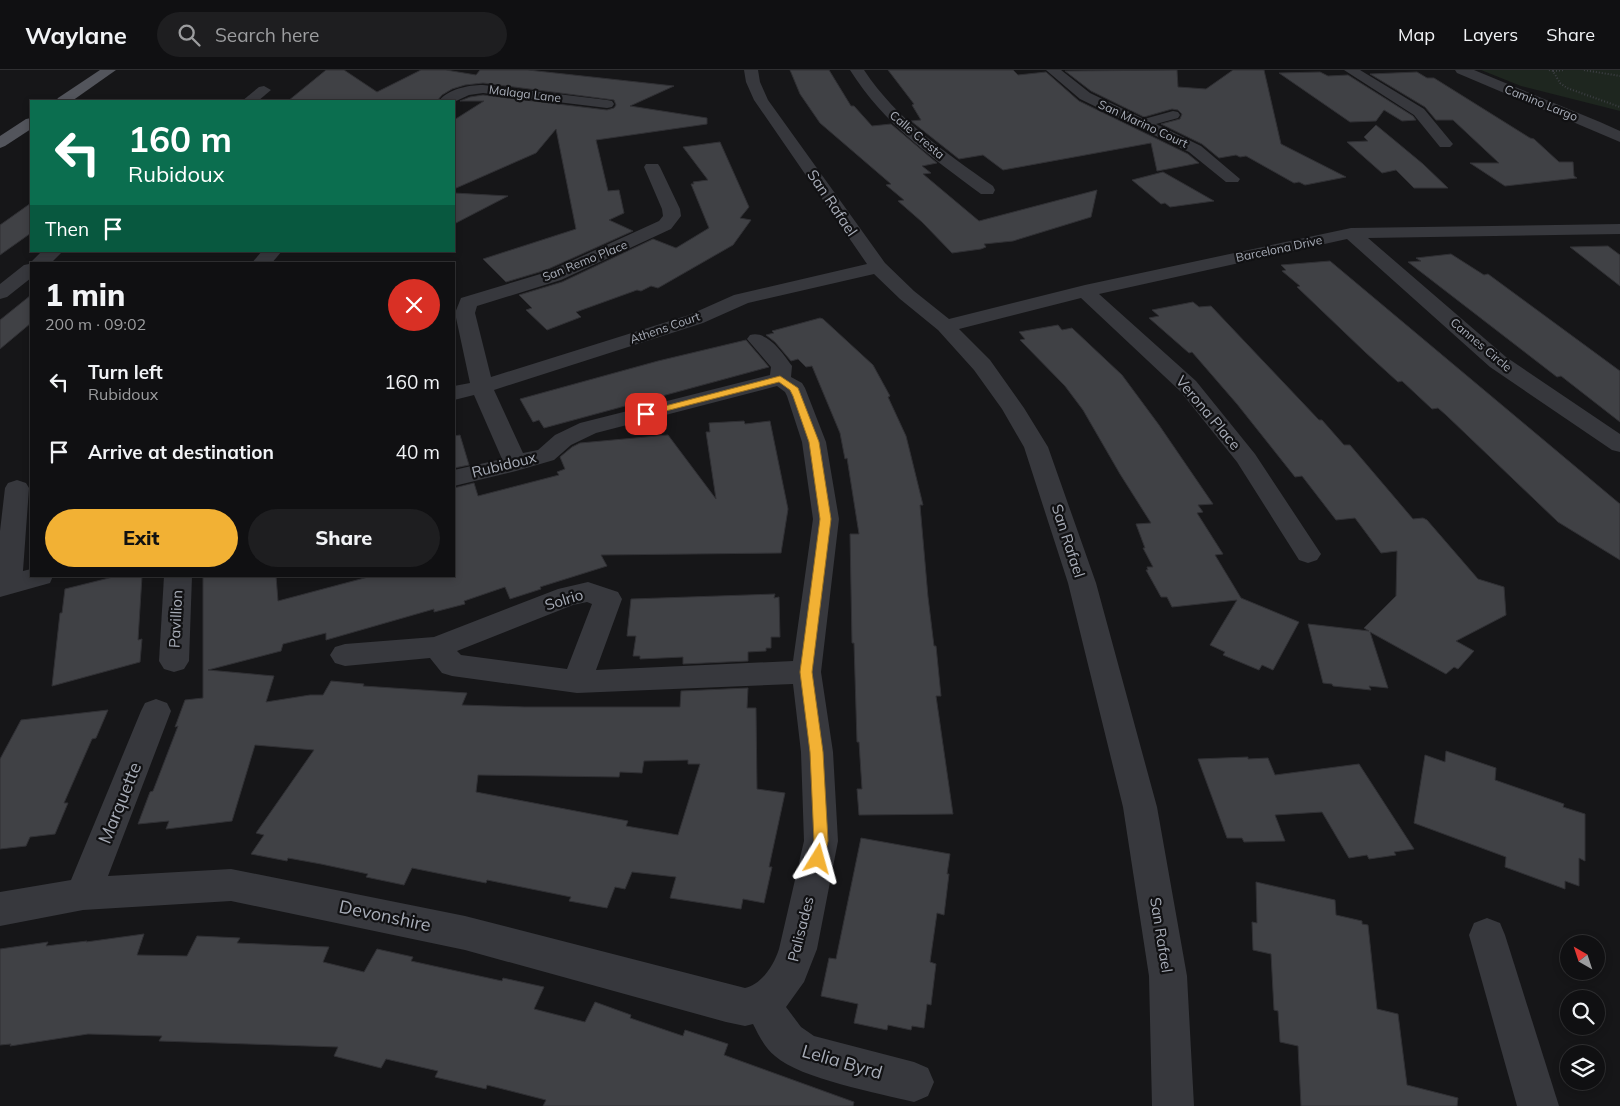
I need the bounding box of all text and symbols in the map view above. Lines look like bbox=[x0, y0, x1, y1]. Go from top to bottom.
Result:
search box bbox=[157, 12, 507, 57]
text: Waylane bbox=[25, 20, 127, 50]
icon: search bbox=[175, 21, 203, 49]
text: Search here bbox=[215, 23, 319, 47]
text: Map bbox=[1398, 23, 1435, 46]
text: Layers bbox=[1463, 23, 1518, 46]
text: Share bbox=[1546, 23, 1595, 46]
street label: Camino Largo bbox=[1502, 81, 1580, 124]
street label: Malaga Lane bbox=[488, 82, 562, 105]
street label: San Marino Court bbox=[1096, 96, 1190, 151]
street label: Calle Cresta bbox=[887, 107, 948, 162]
text: 160 m bbox=[128, 117, 232, 161]
icon: left bbox=[45, 120, 110, 185]
text: Rubidoux bbox=[128, 160, 225, 188]
street label: San Rafael bbox=[803, 166, 862, 240]
icon: arrive bbox=[99, 215, 127, 243]
text: Then bbox=[45, 217, 89, 241]
street label: Barcelona Drive bbox=[1234, 232, 1324, 265]
street label: San Remo Place bbox=[540, 237, 629, 284]
text: 1 min bbox=[45, 276, 125, 314]
button: close bbox=[388, 279, 440, 331]
street label: Athens Court bbox=[628, 309, 702, 347]
text: 200 m · 09:02 bbox=[45, 314, 146, 334]
street label: Cannes Circle bbox=[1448, 315, 1515, 375]
text: Turn left bbox=[88, 360, 163, 384]
icon: left bbox=[45, 368, 73, 396]
text: 160 m bbox=[384, 370, 440, 394]
street label: Verona Place bbox=[1172, 372, 1245, 454]
text: Rubidoux bbox=[88, 384, 158, 404]
pin bbox=[625, 393, 667, 435]
icon: arrive bbox=[632, 400, 660, 428]
icon: arrive bbox=[45, 438, 73, 466]
text: Arrive at destination bbox=[88, 440, 274, 464]
text: 40 m bbox=[396, 440, 440, 464]
street label: Rubidoux bbox=[470, 447, 538, 482]
street label: San Rafael bbox=[1048, 502, 1089, 580]
button: Exit bbox=[45, 509, 238, 567]
button: Share bbox=[248, 509, 440, 567]
street label: Solrio bbox=[542, 585, 585, 614]
street label: Pavillion bbox=[164, 590, 187, 648]
street label: Marquette bbox=[93, 759, 146, 847]
position arrow bbox=[791, 832, 843, 884]
street label: Palisades bbox=[783, 894, 818, 963]
street label: Devonshire bbox=[337, 895, 433, 936]
street label: San Rafael bbox=[1146, 896, 1177, 974]
north arrow bbox=[1560, 935, 1605, 980]
map controls bbox=[1560, 935, 1605, 1090]
button: search bbox=[1560, 990, 1605, 1035]
street label: Lelia Byrd bbox=[799, 1039, 885, 1084]
button: layers bbox=[1560, 1045, 1605, 1090]

